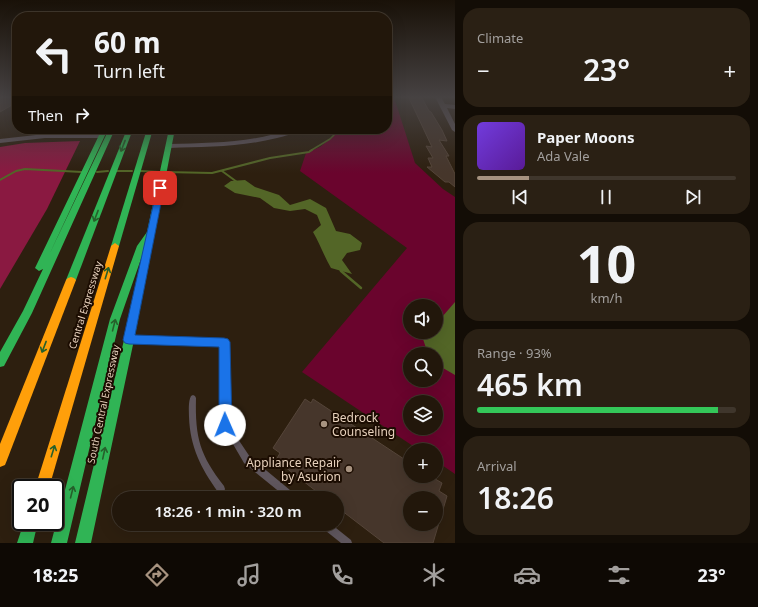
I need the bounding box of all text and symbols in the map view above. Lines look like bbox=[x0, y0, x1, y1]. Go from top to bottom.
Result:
text: 60 m bbox=[94, 23, 161, 61]
icon: left bbox=[28, 28, 80, 80]
text: Climate bbox=[477, 29, 523, 47]
text: 23° bbox=[583, 49, 630, 90]
text: − bbox=[477, 55, 490, 85]
text: + bbox=[723, 55, 736, 85]
text: Turn left bbox=[94, 59, 165, 83]
icon: right bbox=[71, 104, 93, 126]
text: Then bbox=[28, 105, 63, 125]
text: Paper Moons bbox=[537, 127, 635, 147]
one-way arrow bbox=[119, 139, 127, 151]
text: Ada Vale bbox=[537, 147, 590, 165]
pin bbox=[143, 171, 177, 205]
icon: arrive bbox=[149, 177, 171, 199]
icon: previous bbox=[509, 186, 531, 208]
icon: pause bbox=[595, 186, 617, 208]
icon: next bbox=[682, 186, 704, 208]
one-way arrow bbox=[91, 210, 99, 222]
text: 10 bbox=[577, 227, 636, 298]
street label: Central Expressway bbox=[65, 258, 105, 351]
one-way arrow bbox=[104, 266, 111, 279]
text: km/h bbox=[591, 289, 622, 307]
map controls bbox=[403, 299, 443, 531]
button: sound bbox=[403, 299, 443, 339]
one-way arrow bbox=[110, 319, 118, 332]
one-way arrow bbox=[40, 341, 48, 353]
street label: South Central Expressway bbox=[84, 342, 123, 465]
text: Range · 93% bbox=[477, 344, 552, 362]
button: search bbox=[403, 347, 443, 387]
text: 465 km bbox=[477, 364, 583, 405]
button: layers bbox=[403, 395, 443, 435]
position arrow bbox=[204, 404, 246, 446]
place label: Bedrock Counseling bbox=[332, 409, 395, 440]
marker: Bedrock Counseling bbox=[319, 419, 329, 429]
button: + bbox=[403, 443, 443, 483]
one-way arrow bbox=[50, 444, 57, 457]
one-way arrow bbox=[100, 446, 108, 459]
place label: Appliance Repair by Asurion bbox=[246, 454, 341, 485]
text: Arrival bbox=[477, 457, 517, 475]
marker: Appliance Repair by Asurion bbox=[344, 464, 354, 474]
text: 18:26 bbox=[477, 477, 554, 518]
speed limit sign: 20 bbox=[12, 479, 64, 531]
one-way arrow bbox=[69, 485, 76, 498]
button: − bbox=[403, 491, 443, 531]
text: 18:26 · 1 min · 320 m bbox=[154, 501, 302, 521]
icon: directions bbox=[143, 561, 171, 589]
icon: music bbox=[235, 561, 263, 589]
icon: phone bbox=[328, 561, 356, 589]
icon: climate bbox=[420, 561, 448, 589]
icon: car bbox=[513, 561, 541, 589]
icon: filters bbox=[605, 561, 633, 589]
text: 18:25 bbox=[32, 563, 78, 587]
text: 23° bbox=[698, 563, 726, 587]

